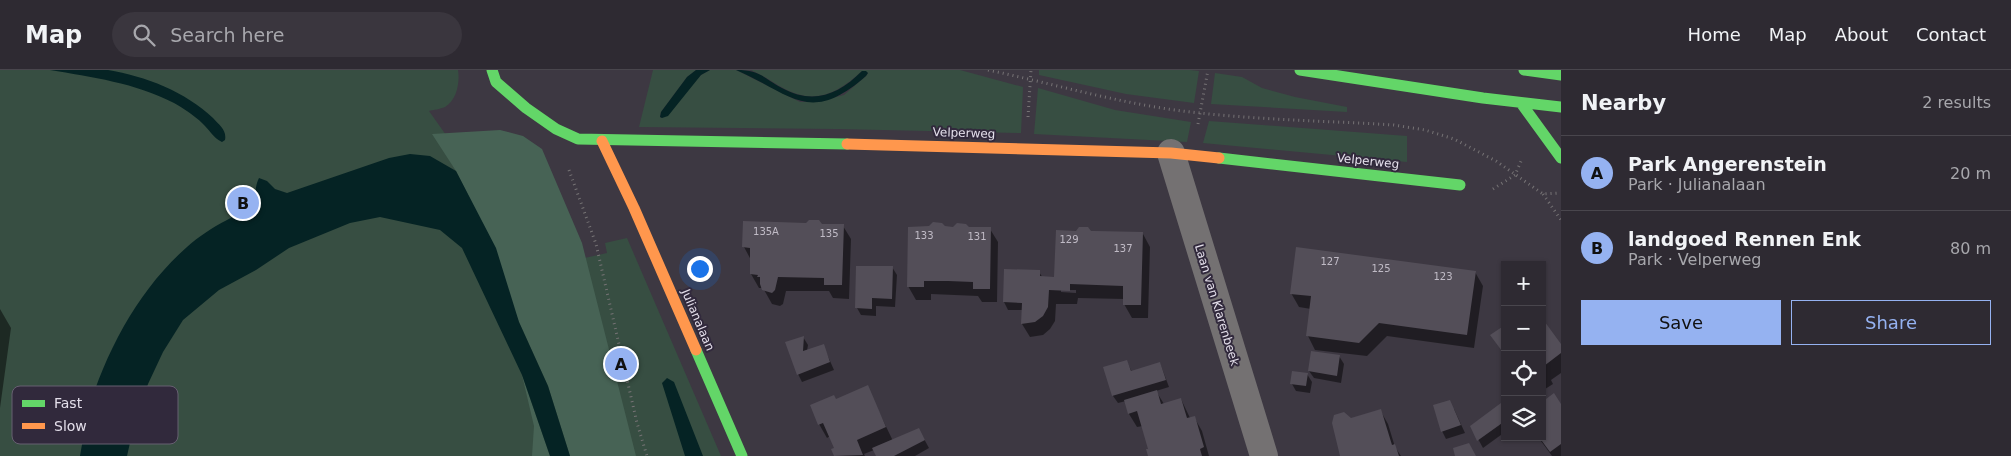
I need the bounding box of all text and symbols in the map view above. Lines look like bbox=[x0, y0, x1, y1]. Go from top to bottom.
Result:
search box bbox=[112, 12, 462, 57]
text: Map bbox=[25, 21, 82, 49]
icon: search bbox=[130, 21, 158, 49]
text: Search here bbox=[170, 24, 284, 46]
text: Home bbox=[1688, 24, 1741, 45]
text: Map bbox=[1769, 24, 1807, 45]
text: About bbox=[1835, 24, 1888, 45]
text: Contact bbox=[1916, 24, 1986, 45]
text: Nearby bbox=[1581, 91, 1666, 115]
text: 2 results bbox=[1922, 93, 1991, 112]
street label: Velperweg bbox=[932, 125, 996, 141]
street label: Velperweg bbox=[1336, 151, 1400, 171]
text: Park Angerenstein bbox=[1628, 153, 1827, 175]
text: A bbox=[1591, 164, 1603, 183]
text: 20 m bbox=[1950, 164, 1991, 183]
text: Park · Julianalaan bbox=[1628, 175, 1766, 194]
pin: B bbox=[227, 184, 259, 222]
house number: 135A bbox=[753, 226, 779, 237]
house number: 135 bbox=[819, 228, 839, 239]
text: landgoed Rennen Enk bbox=[1628, 228, 1861, 250]
house number: 133 bbox=[914, 230, 934, 241]
house number: 131 bbox=[967, 231, 987, 242]
house number: 129 bbox=[1059, 234, 1079, 245]
text: B bbox=[1591, 239, 1603, 258]
text: 80 m bbox=[1950, 239, 1991, 258]
house number: 137 bbox=[1113, 243, 1133, 254]
street label: Laan van Klarenbeek bbox=[1192, 243, 1242, 367]
text: Park · Velperweg bbox=[1628, 250, 1762, 269]
your location bbox=[687, 256, 713, 282]
house number: 127 bbox=[1320, 256, 1340, 267]
map controls bbox=[1501, 261, 1546, 441]
button: + bbox=[1501, 261, 1546, 306]
house number: 125 bbox=[1371, 263, 1391, 274]
house number: 123 bbox=[1433, 271, 1453, 282]
street label: Julianalaan bbox=[678, 286, 717, 353]
button: Save bbox=[1581, 300, 1781, 345]
button: Share bbox=[1791, 300, 1991, 345]
button: − bbox=[1501, 306, 1546, 351]
pin: A bbox=[605, 345, 637, 383]
button: locate bbox=[1501, 351, 1546, 396]
legend bbox=[12, 386, 178, 444]
text: Fast bbox=[54, 395, 83, 411]
button: layers bbox=[1501, 396, 1546, 441]
text: Slow bbox=[54, 418, 87, 434]

